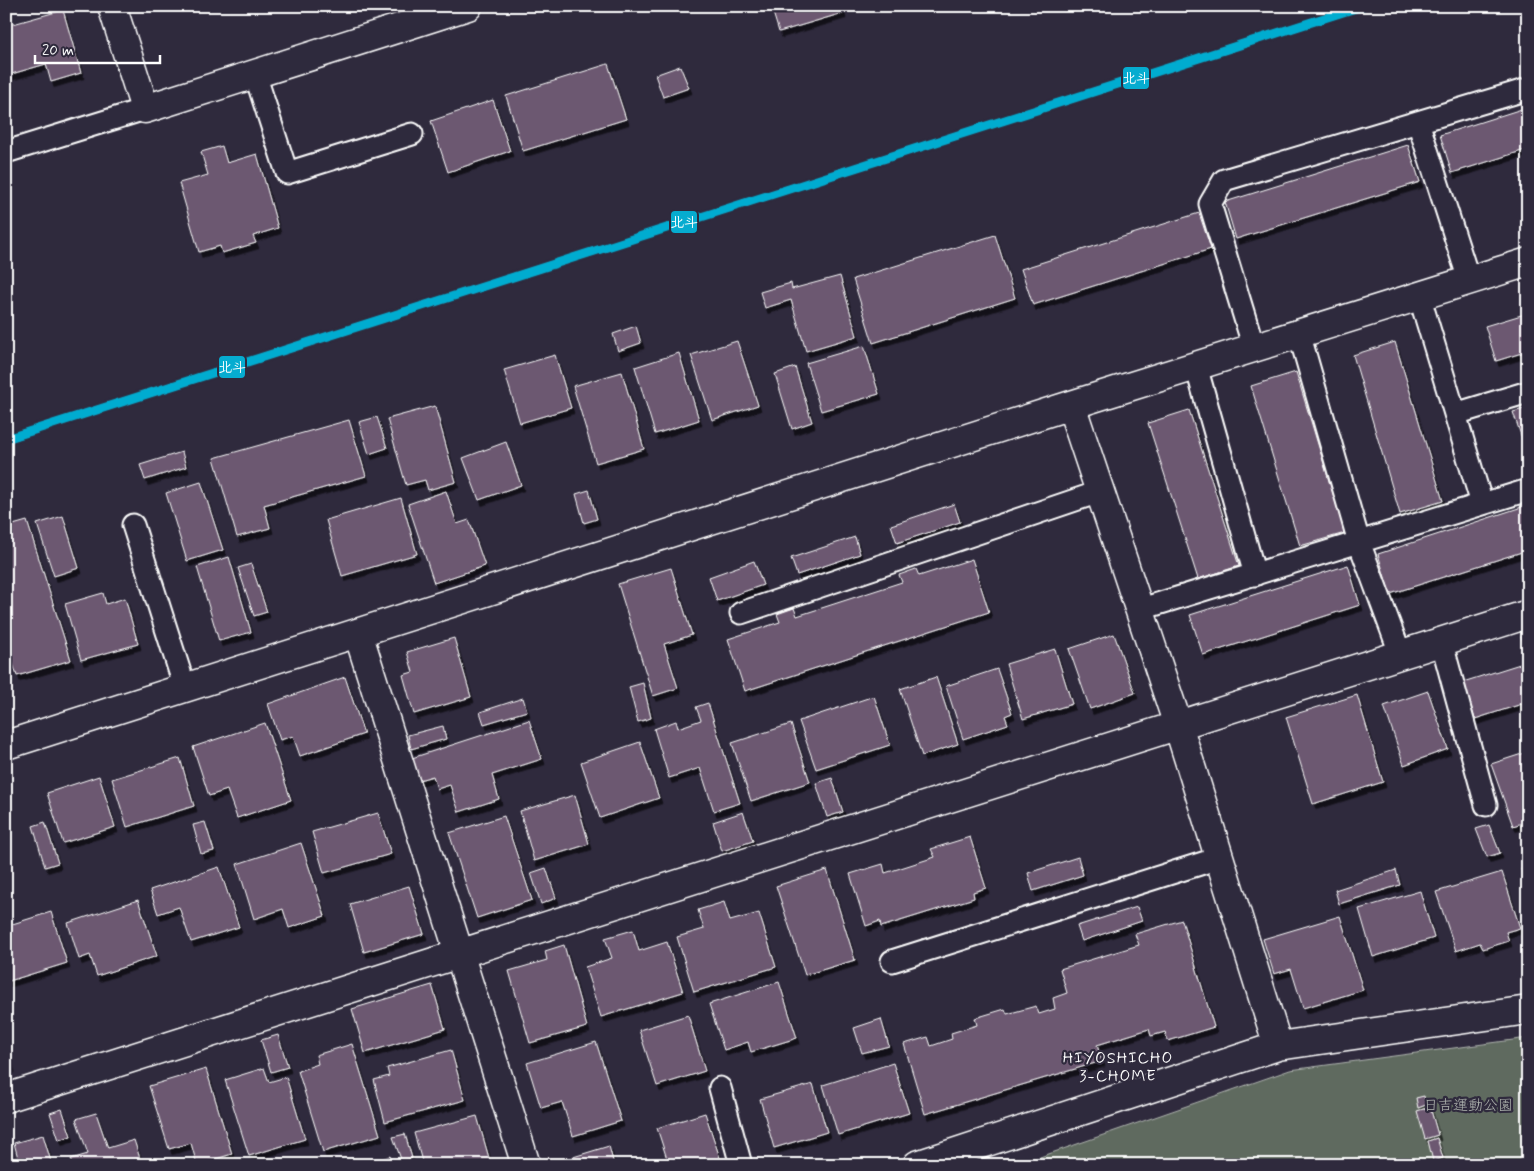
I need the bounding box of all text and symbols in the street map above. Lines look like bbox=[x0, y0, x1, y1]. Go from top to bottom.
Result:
scale bar bbox=[35, 32, 160, 64]
text: 20 m bbox=[42, 41, 74, 61]
line badge: 北斗 bbox=[1122, 66, 1150, 90]
text: 北斗 bbox=[1122, 70, 1150, 88]
line badge: 北斗 bbox=[670, 210, 698, 234]
text: 北斗 bbox=[670, 214, 698, 232]
line badge: 北斗 bbox=[218, 355, 246, 379]
text: 北斗 bbox=[218, 359, 246, 377]
district label: HIYOSHICHO 3-CHOME bbox=[1063, 1048, 1173, 1087]
park label: 日吉運動公園 bbox=[1423, 1096, 1513, 1116]

